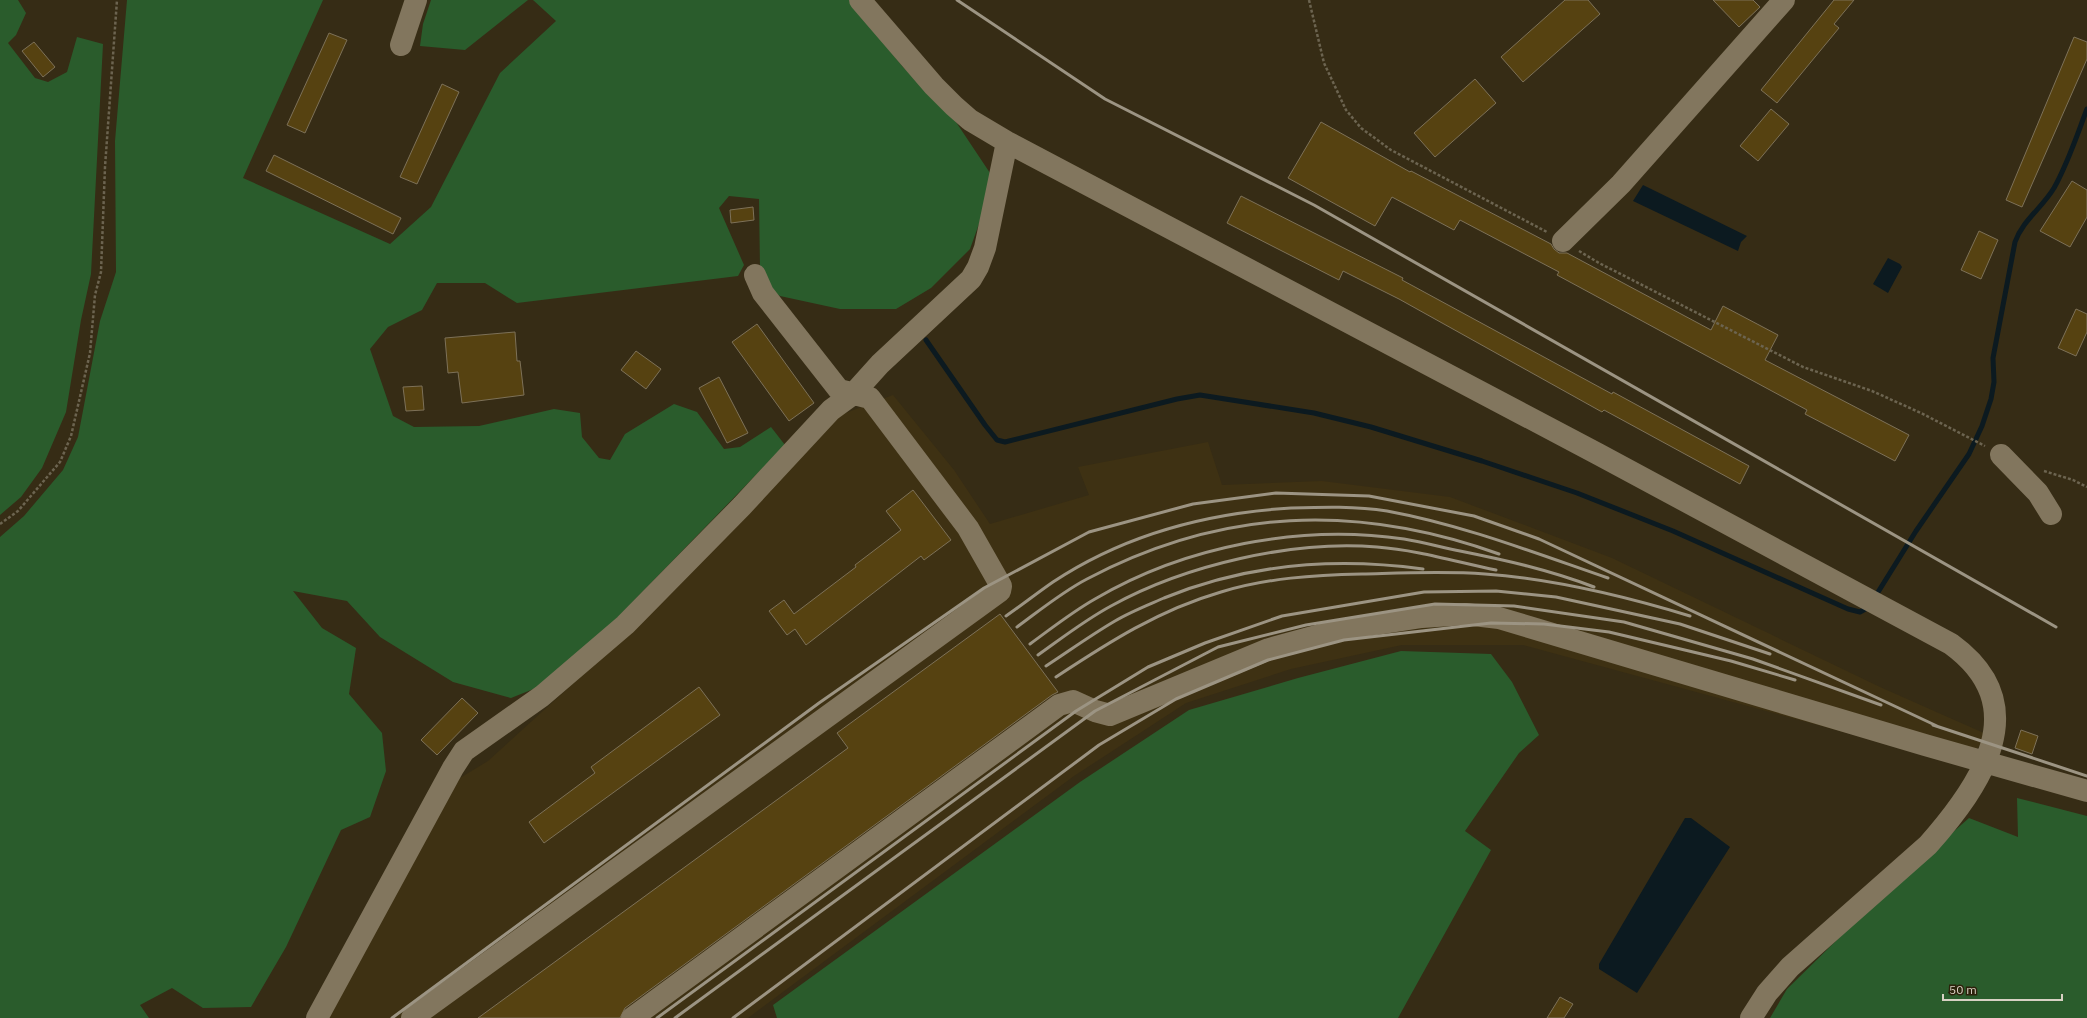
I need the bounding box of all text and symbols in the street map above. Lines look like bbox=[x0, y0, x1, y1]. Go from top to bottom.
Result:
scale bar bbox=[1943, 976, 2062, 1002]
text: 50 m bbox=[1949, 982, 1977, 997]

